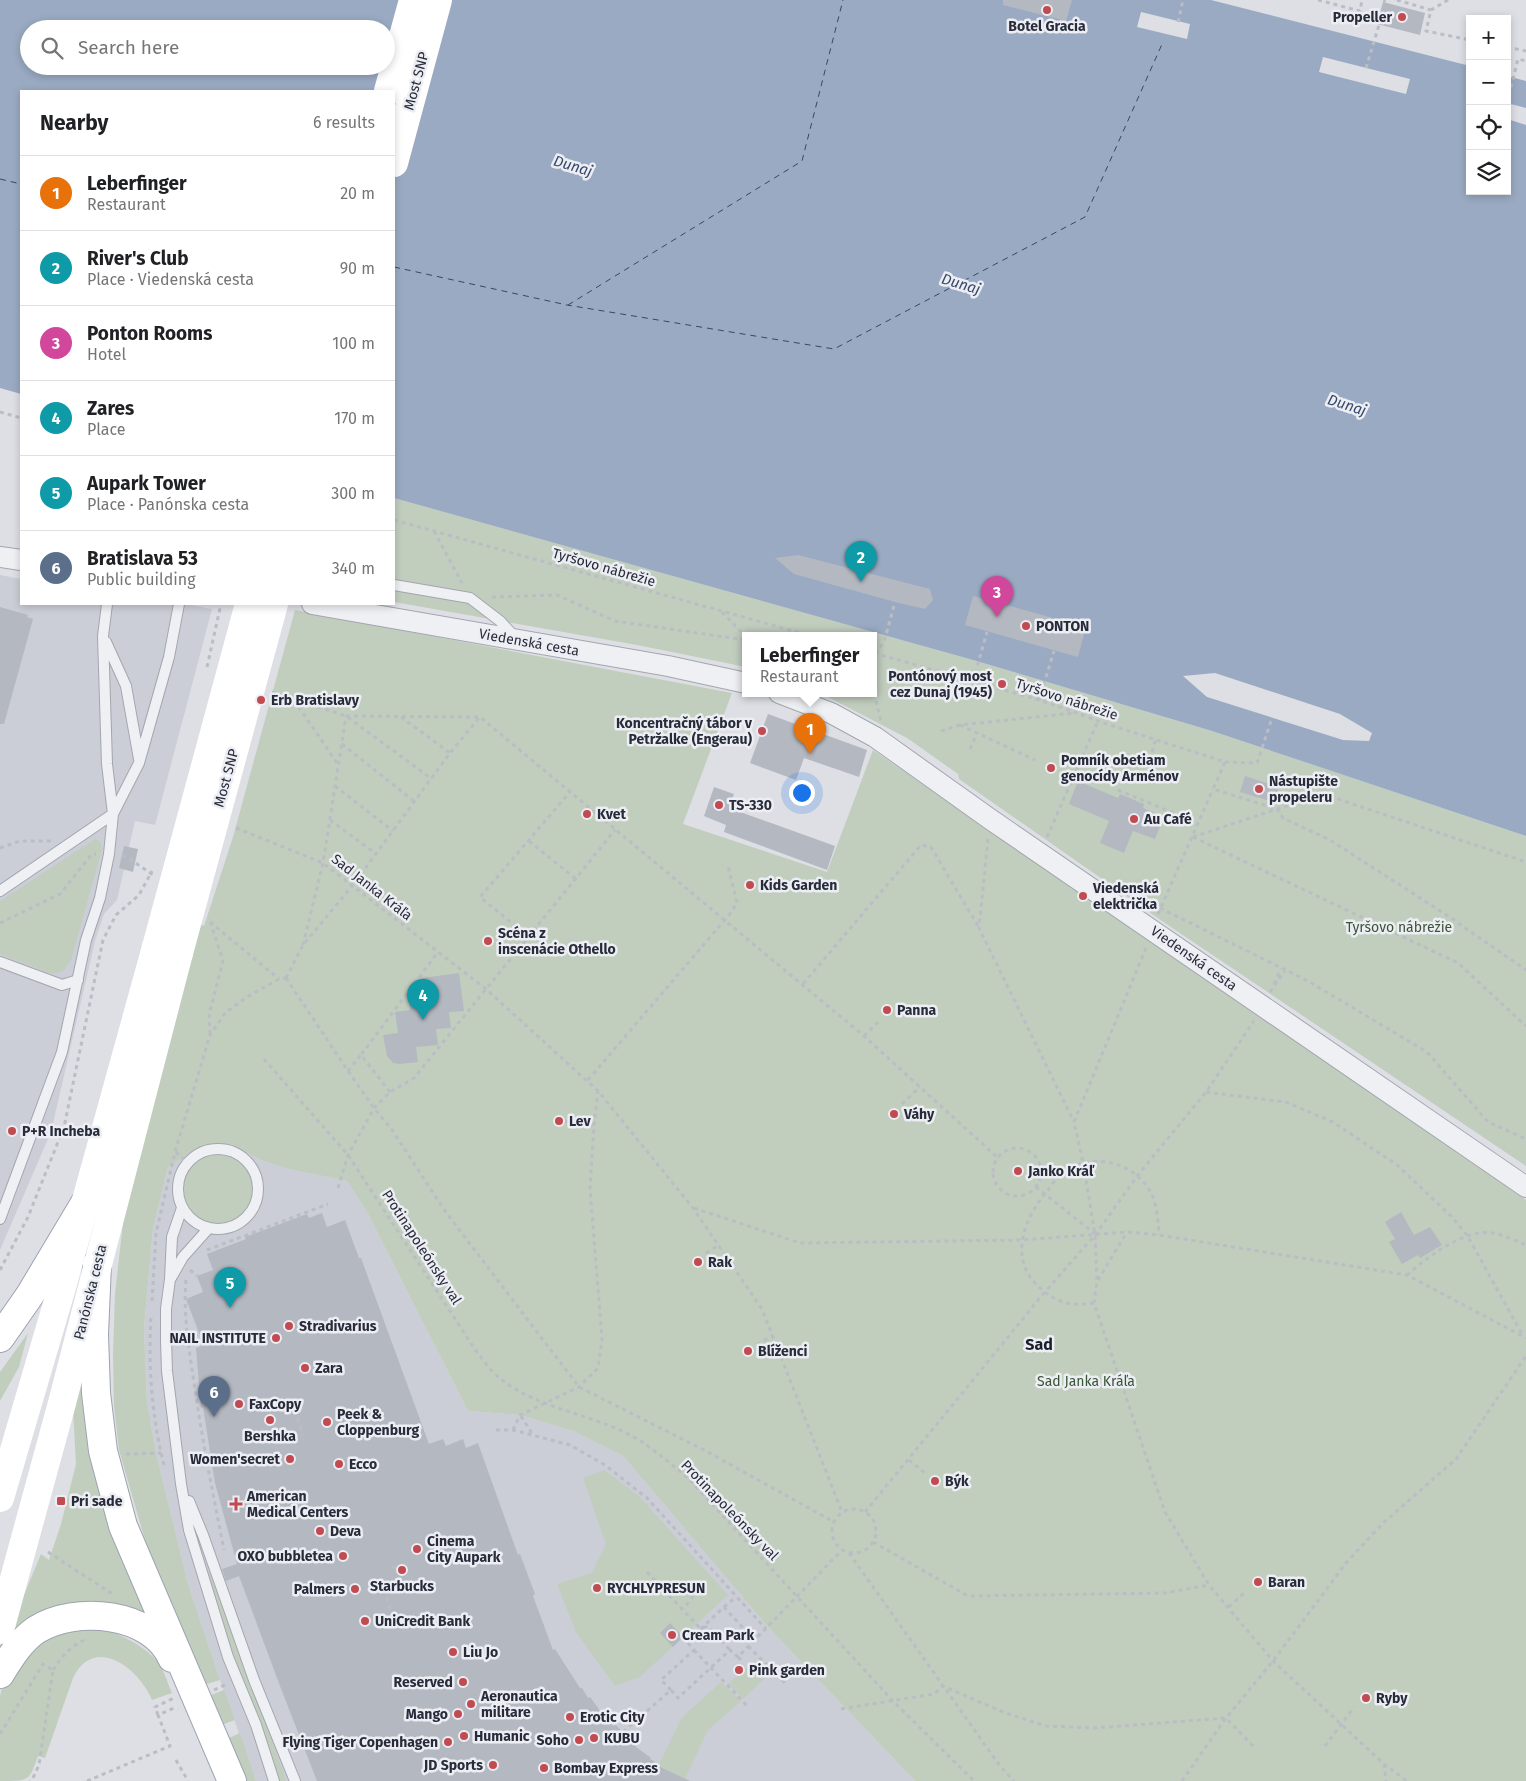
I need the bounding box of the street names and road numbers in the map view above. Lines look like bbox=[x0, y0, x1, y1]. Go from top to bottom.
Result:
street label: Most SNP bbox=[401, 50, 432, 112]
street label: Tyršovo nábrežie bbox=[550, 545, 657, 590]
street label: Viedenská cesta bbox=[477, 625, 580, 660]
street label: Tyršovo nábrežie bbox=[1014, 675, 1120, 724]
street label: Most SNP bbox=[211, 747, 242, 809]
street label: Sad Janka Kráľa bbox=[328, 851, 415, 924]
street label: Viedenská cesta bbox=[1147, 922, 1240, 994]
street label: Protinapoleónsky val bbox=[378, 1187, 465, 1308]
street label: Panónska cesta bbox=[70, 1243, 111, 1342]
street label: Protinapoleónsky val bbox=[677, 1457, 782, 1564]

